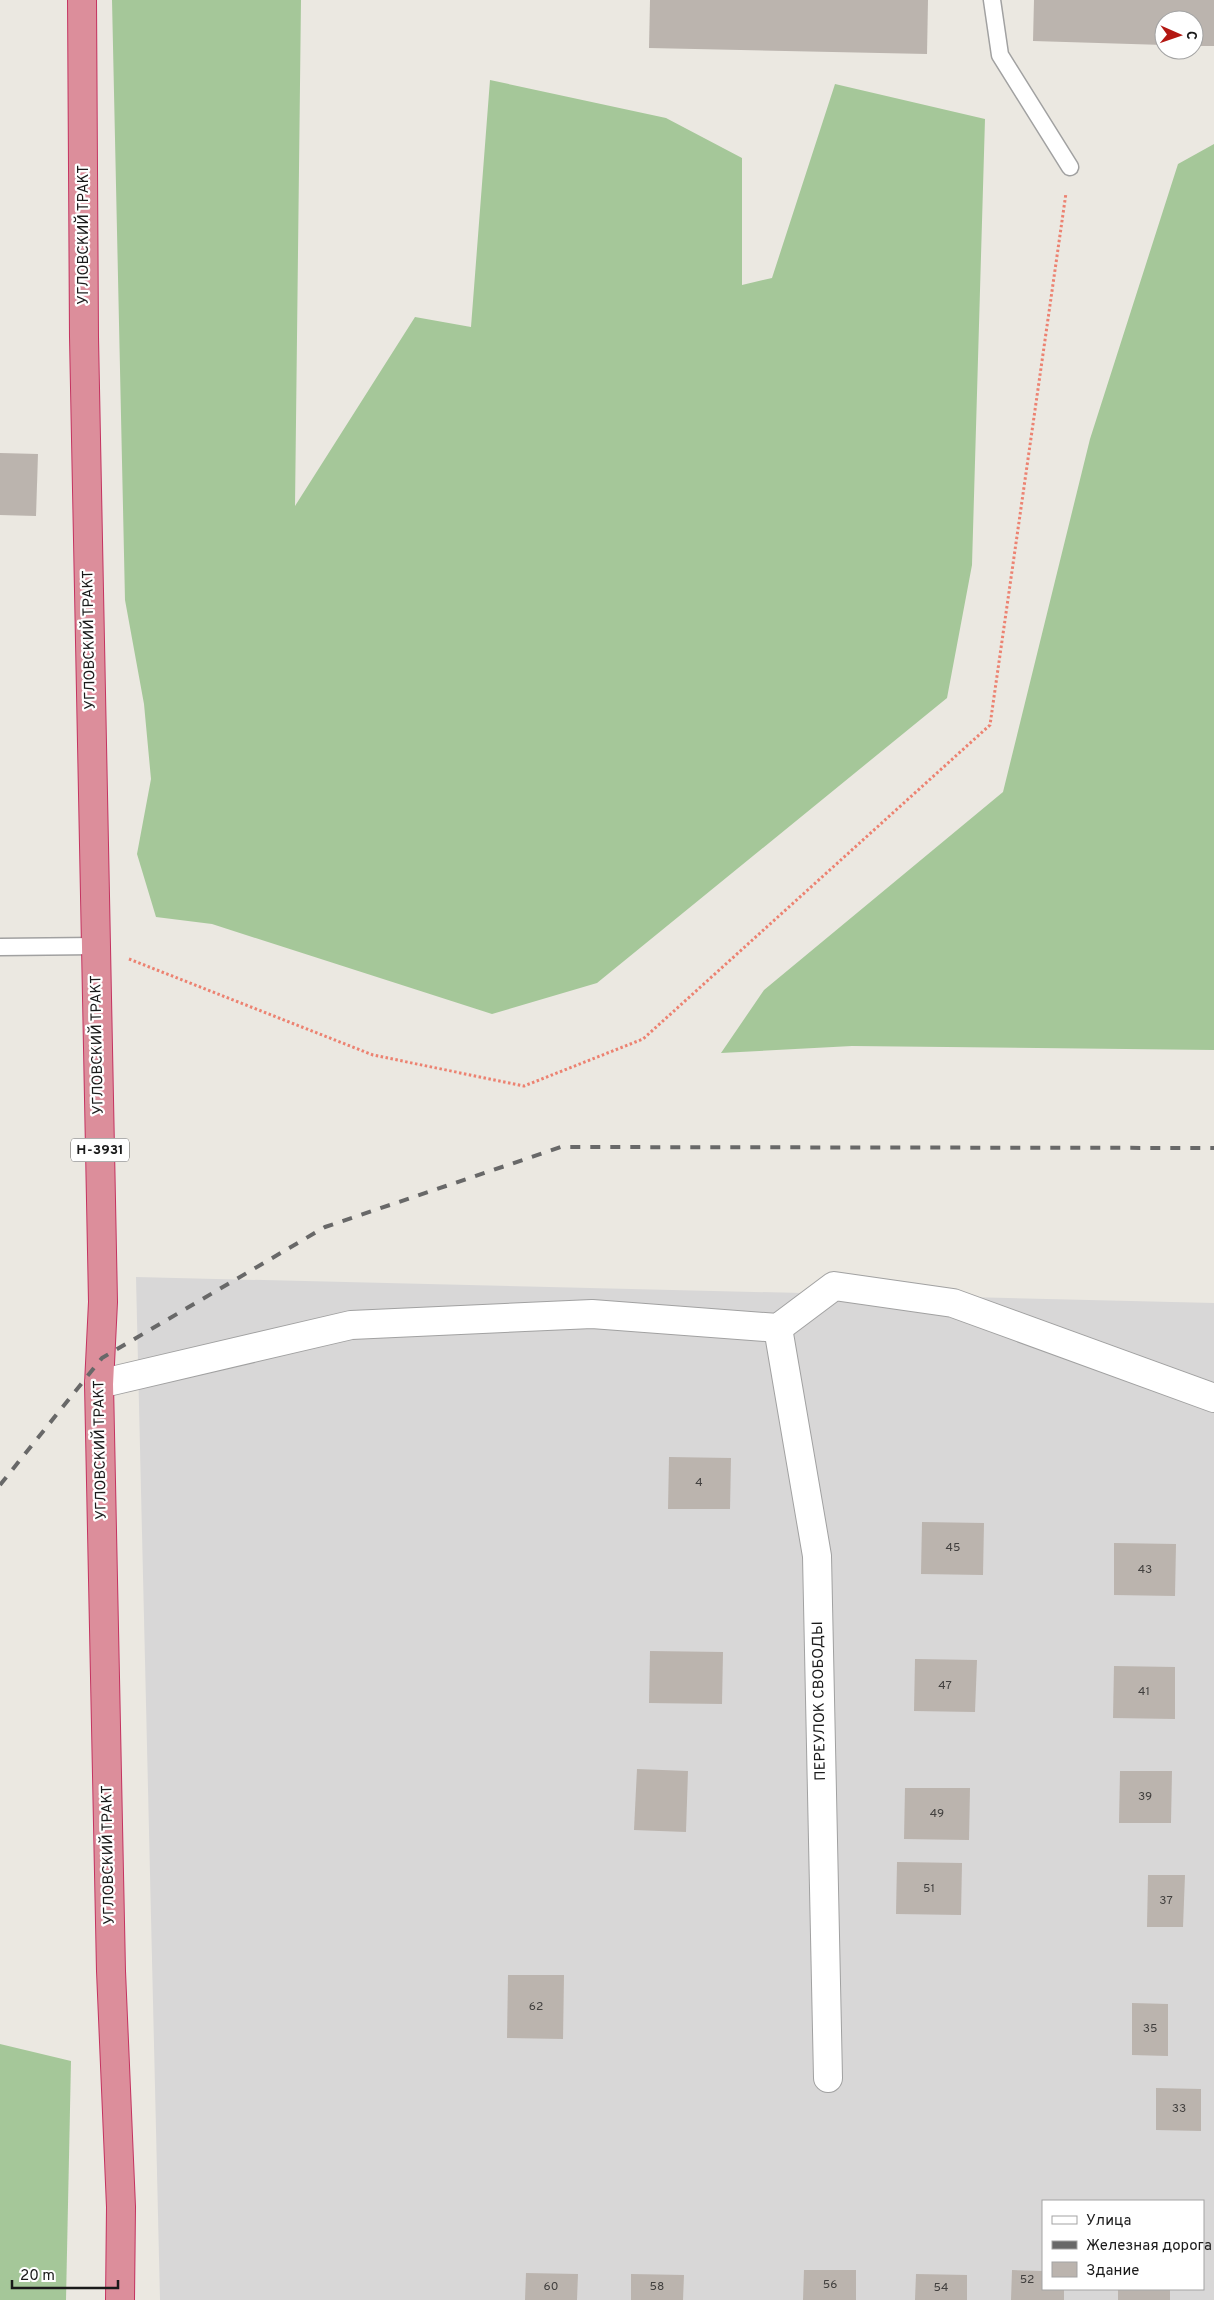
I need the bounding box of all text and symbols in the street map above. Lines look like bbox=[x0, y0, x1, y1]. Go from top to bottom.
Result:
north arrow bbox=[1154, 10, 1204, 60]
text: С bbox=[1182, 31, 1199, 40]
street label: УГЛОВСКИЙ ТРАКТ bbox=[73, 165, 94, 305]
street label: УГЛОВСКИЙ ТРАКТ bbox=[77, 570, 101, 710]
street label: УГЛОВСКИЙ ТРАКТ bbox=[85, 975, 109, 1115]
road number: Н-3931 bbox=[71, 1138, 129, 1162]
street label: УГЛОВСКИЙ ТРАКТ bbox=[88, 1380, 112, 1520]
house number: 4 bbox=[695, 1475, 703, 1491]
house number: 45 bbox=[946, 1540, 960, 1556]
house number: 43 bbox=[1138, 1562, 1152, 1578]
street label: ПЕРЕУЛОК СВОБОДЫ bbox=[809, 1621, 831, 1781]
house number: 47 bbox=[938, 1678, 952, 1694]
house number: 41 bbox=[1138, 1684, 1150, 1700]
street label: УГЛОВСКИЙ ТРАКТ bbox=[96, 1785, 120, 1925]
house number: 39 bbox=[1138, 1789, 1152, 1805]
house number: 49 bbox=[930, 1806, 944, 1822]
house number: 51 bbox=[923, 1881, 935, 1897]
house number: 37 bbox=[1159, 1893, 1173, 1909]
house number: 62 bbox=[529, 1999, 543, 2015]
house number: 35 bbox=[1143, 2021, 1157, 2037]
house number: 33 bbox=[1172, 2101, 1186, 2117]
legend bbox=[1042, 2200, 1204, 2290]
text: Улица bbox=[1086, 2212, 1131, 2231]
text: Железная дорога bbox=[1086, 2237, 1212, 2256]
scale bar bbox=[12, 2258, 119, 2290]
text: Здание bbox=[1086, 2262, 1139, 2281]
text: 20 m bbox=[20, 2267, 55, 2286]
house number: 52 bbox=[1020, 2272, 1034, 2288]
house number: 56 bbox=[823, 2277, 837, 2293]
house number: 60 bbox=[544, 2279, 558, 2295]
house number: 58 bbox=[650, 2279, 664, 2295]
house number: 54 bbox=[933, 2280, 949, 2296]

